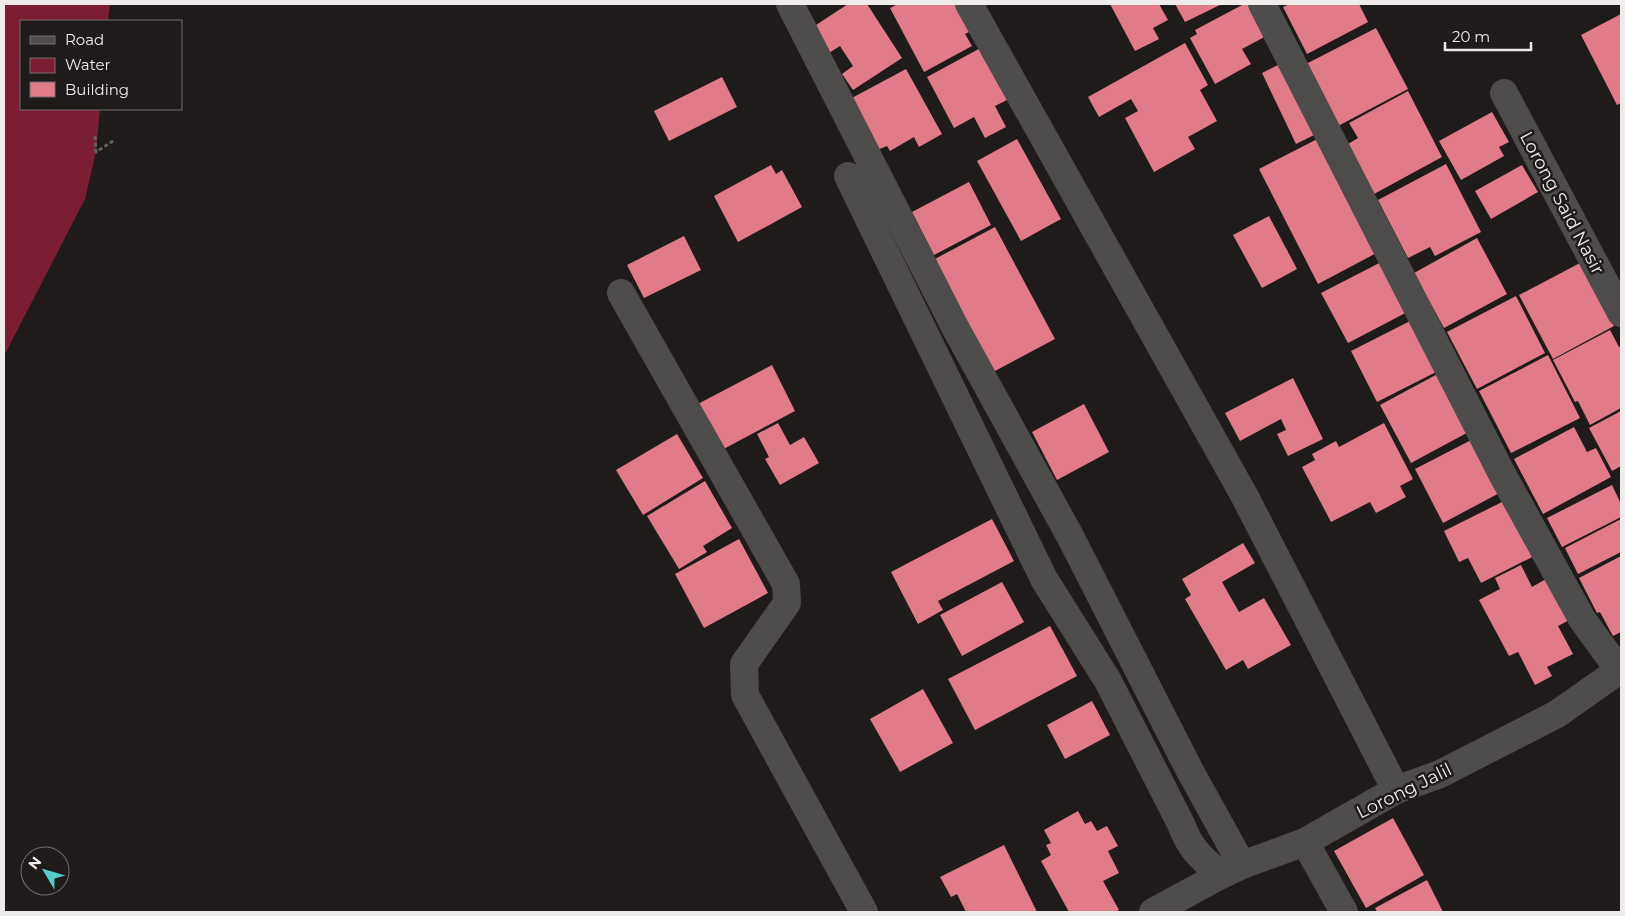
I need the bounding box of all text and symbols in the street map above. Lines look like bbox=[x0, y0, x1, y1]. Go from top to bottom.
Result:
legend bbox=[20, 20, 182, 110]
scale bar bbox=[1445, 20, 1531, 52]
text: 20 m bbox=[1452, 27, 1490, 46]
text: Road bbox=[65, 30, 104, 49]
text: Water bbox=[65, 55, 111, 74]
text: Building bbox=[65, 80, 129, 99]
street label: Lorong Said Nasir bbox=[1515, 128, 1609, 278]
street label: Lorong Jalil bbox=[1353, 758, 1455, 824]
north arrow bbox=[20, 846, 70, 896]
text: N bbox=[24, 853, 45, 873]

